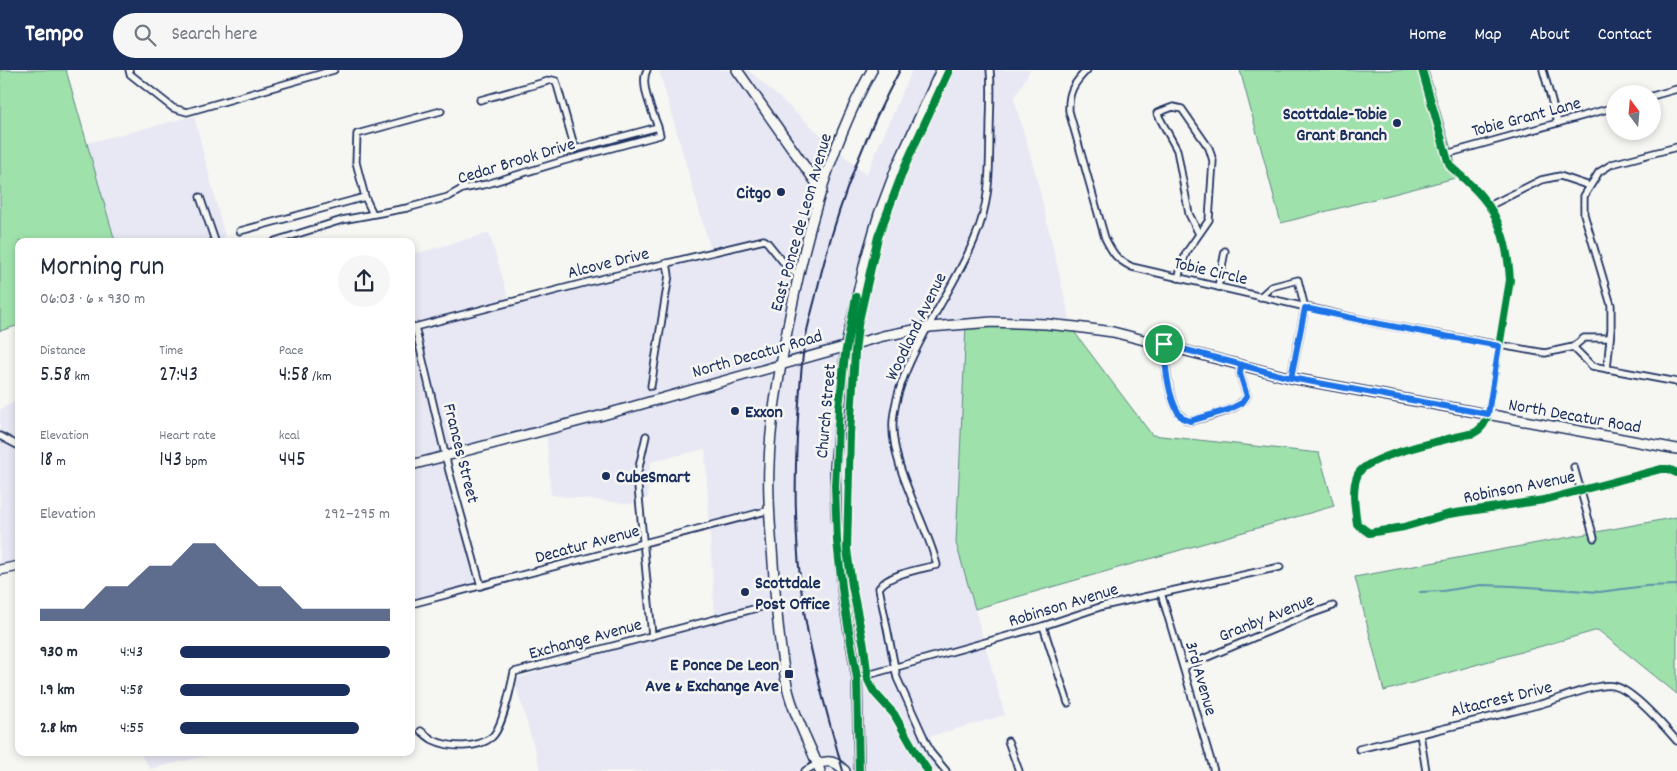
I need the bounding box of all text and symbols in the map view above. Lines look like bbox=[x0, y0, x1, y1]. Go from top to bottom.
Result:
search box bbox=[113, 13, 463, 58]
text: Tempo bbox=[25, 18, 83, 52]
icon: search bbox=[131, 21, 159, 49]
text: Search here bbox=[171, 22, 257, 49]
text: Home bbox=[1409, 23, 1446, 48]
text: Map bbox=[1474, 23, 1502, 48]
text: About bbox=[1530, 23, 1570, 48]
text: Contact bbox=[1598, 23, 1652, 48]
north arrow bbox=[1606, 85, 1661, 140]
map controls bbox=[1606, 85, 1661, 140]
street label: Tobie Grant Lane bbox=[1469, 92, 1584, 145]
place label: Scottdale-Tobie Grant Branch bbox=[1283, 103, 1387, 149]
marker: Scottdale-Tobie Grant Branch bbox=[1391, 117, 1403, 129]
street label: East Ponce de Leon Avenue bbox=[765, 131, 840, 315]
street label: Cedar Brook Drive bbox=[455, 133, 579, 192]
place label: Citgo bbox=[736, 182, 771, 207]
marker: Citgo bbox=[775, 186, 787, 198]
street label: Alcove Drive bbox=[565, 242, 652, 287]
text: Morning run bbox=[40, 249, 164, 289]
street label: Tobie Circle bbox=[1171, 252, 1250, 293]
button: share bbox=[338, 255, 390, 307]
street label: Woodland Avenue bbox=[880, 269, 954, 385]
text: 06:03 · 6 × 930 m bbox=[40, 288, 145, 311]
pin bbox=[1143, 323, 1185, 365]
street label: North Decatur Road bbox=[690, 325, 826, 386]
icon: arrive bbox=[1150, 330, 1178, 358]
text: Distance bbox=[40, 341, 86, 361]
text: Time bbox=[159, 341, 183, 361]
text: Pace bbox=[279, 341, 303, 361]
text: 5.58 bbox=[40, 361, 71, 391]
text: 27:43 bbox=[159, 361, 198, 391]
text: 4:58 bbox=[279, 361, 309, 391]
street label: Church Street bbox=[811, 362, 844, 460]
text: km bbox=[71, 367, 90, 387]
text: /km bbox=[309, 367, 332, 387]
street label: North Decatur Road bbox=[1506, 393, 1643, 441]
street label: Frances Street bbox=[435, 401, 484, 506]
place label: Exxon bbox=[745, 401, 783, 426]
marker: Exxon bbox=[729, 405, 741, 417]
text: Elevation bbox=[40, 426, 89, 446]
text: Heart rate bbox=[159, 426, 216, 446]
text: kcal bbox=[279, 426, 300, 446]
text: 18 bbox=[40, 446, 53, 476]
text: 143 bbox=[159, 446, 182, 476]
text: 445 bbox=[279, 446, 306, 476]
text: m bbox=[53, 452, 66, 472]
text: bpm bbox=[182, 452, 207, 472]
street label: Robinson Avenue bbox=[1461, 465, 1578, 512]
place label: CubeSmart bbox=[616, 466, 691, 491]
marker: CubeSmart bbox=[600, 470, 612, 482]
text: Elevation bbox=[40, 503, 96, 526]
text: 292–295 m bbox=[324, 503, 390, 526]
street label: Decatur Avenue bbox=[533, 519, 643, 571]
place label: Scottdale Post Office bbox=[755, 572, 830, 618]
street label: Robinson Avenue bbox=[1006, 578, 1122, 635]
marker: Scottdale Post Office bbox=[739, 586, 751, 598]
street label: Granby Avenue bbox=[1215, 589, 1319, 650]
street label: Exchange Avenue bbox=[526, 613, 645, 668]
street label: 3rd Avenue bbox=[1177, 638, 1222, 719]
text: 930 m bbox=[40, 641, 78, 664]
text: 4:43 bbox=[120, 641, 143, 664]
place label: E Ponce De Leon Ave & Exchange Ave bbox=[645, 654, 779, 700]
marker: E Ponce De Leon Ave & Exchange Ave bbox=[783, 668, 795, 680]
street label: Altacrest Drive bbox=[1448, 676, 1555, 725]
text: 1.9 km bbox=[40, 679, 75, 702]
text: 4:58 bbox=[120, 679, 143, 702]
text: 2.8 km bbox=[40, 717, 77, 740]
text: 4:55 bbox=[120, 717, 144, 740]

